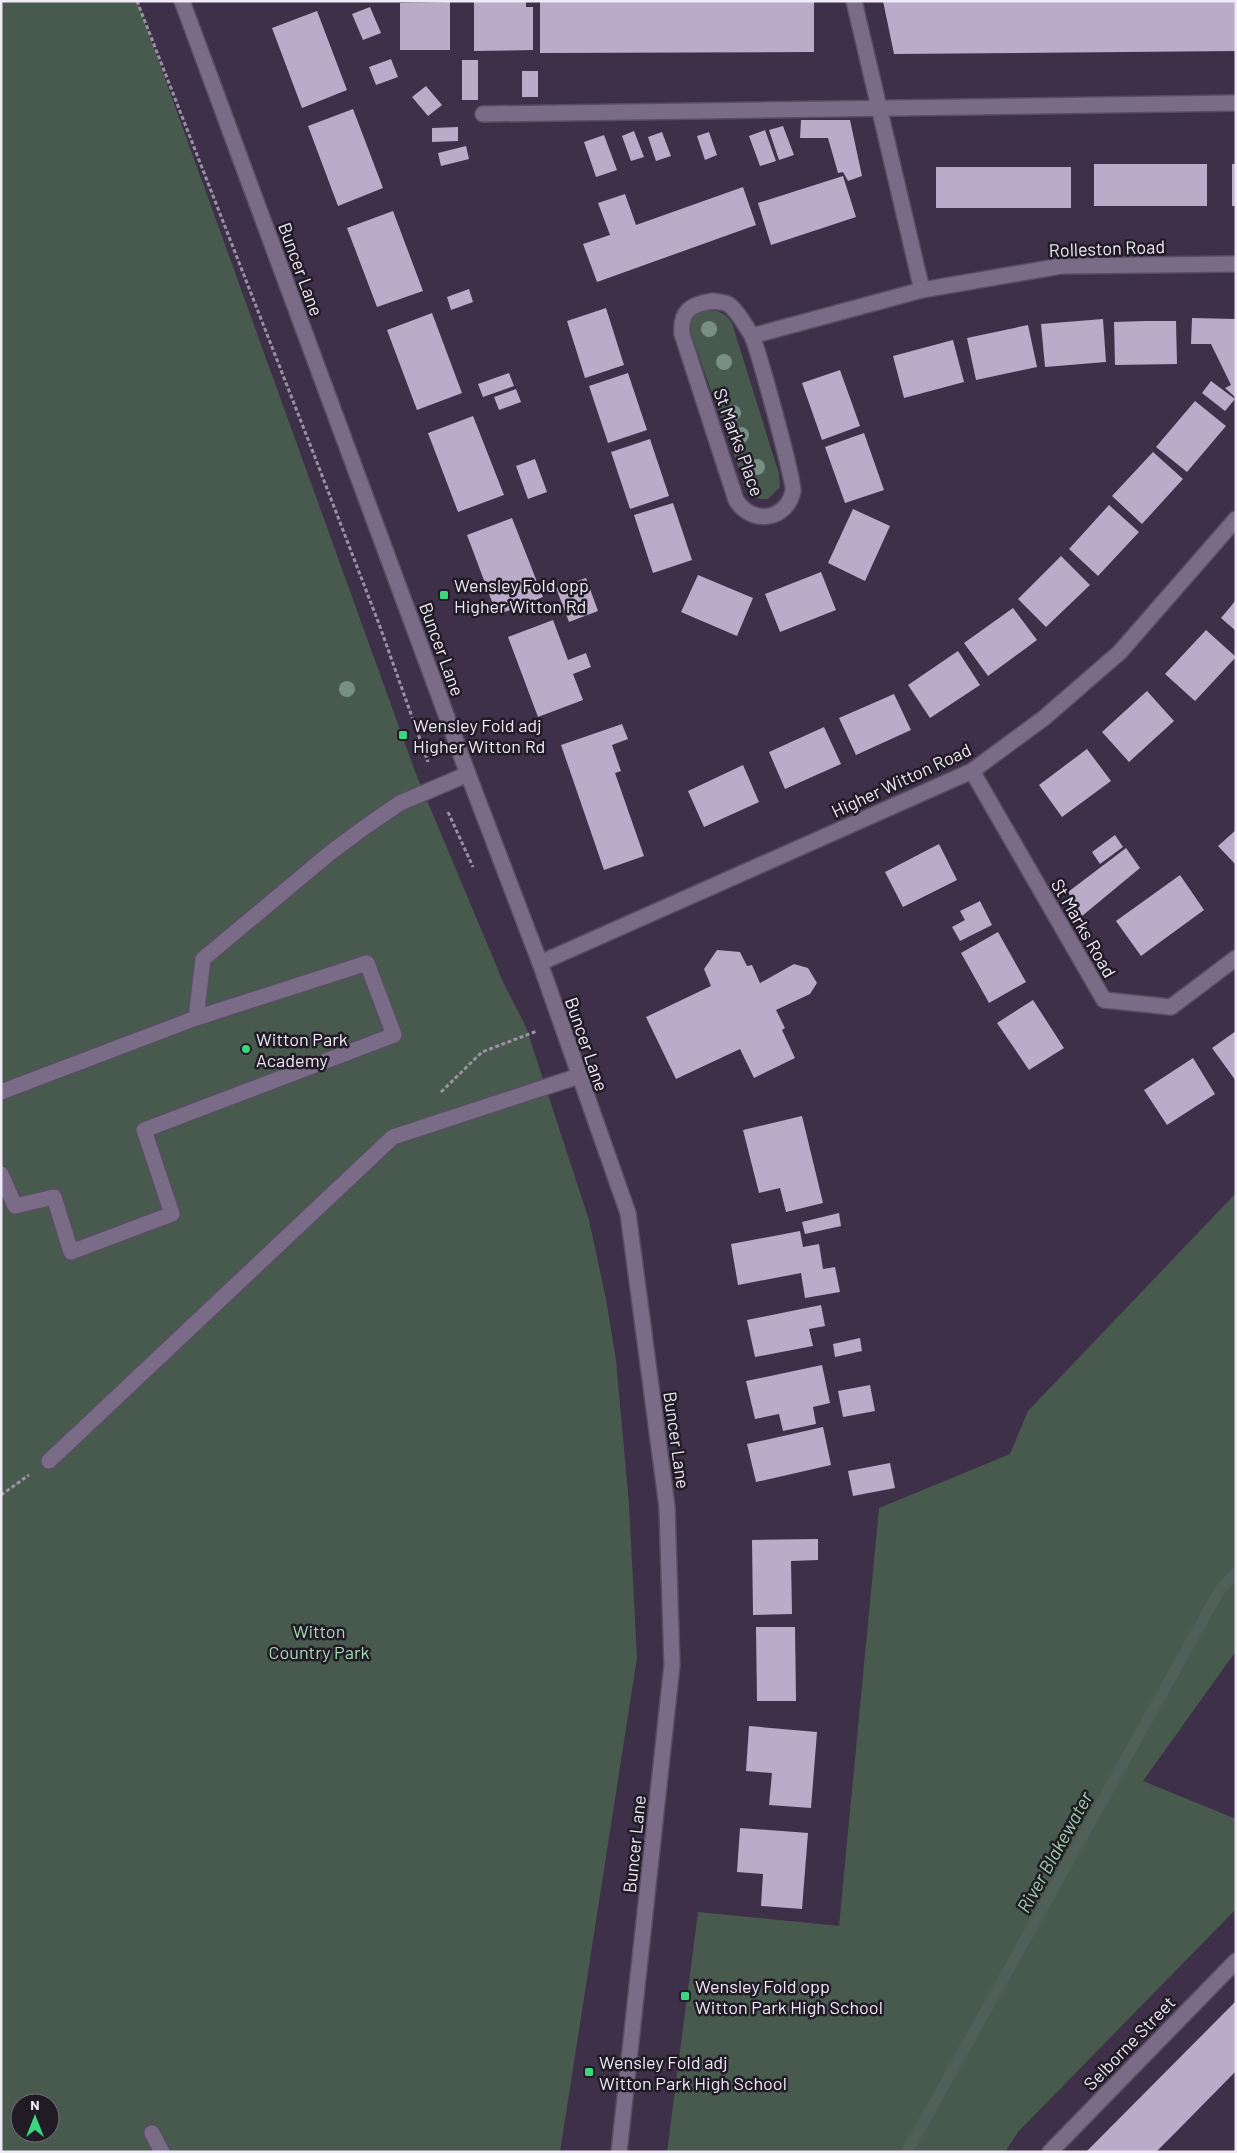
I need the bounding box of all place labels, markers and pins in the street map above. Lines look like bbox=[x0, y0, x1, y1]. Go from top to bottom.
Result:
place label: Wensley Fold opp Higher Witton Rd bbox=[454, 574, 589, 617]
marker: Wensley Fold opp Higher Witton Rd bbox=[438, 589, 450, 601]
place label: Wensley Fold adj Higher Witton Rd bbox=[413, 714, 545, 757]
marker: Wensley Fold adj Higher Witton Rd bbox=[397, 729, 409, 741]
place label: Witton Park Academy bbox=[256, 1028, 348, 1071]
marker: Witton Park Academy bbox=[240, 1043, 252, 1055]
place label: Wensley Fold opp Witton Park High School bbox=[695, 1975, 883, 2018]
marker: Wensley Fold opp Witton Park High School bbox=[679, 1990, 691, 2002]
place label: Wensley Fold adj Witton Park High School bbox=[599, 2051, 787, 2094]
marker: Wensley Fold adj Witton Park High School bbox=[583, 2066, 595, 2078]

